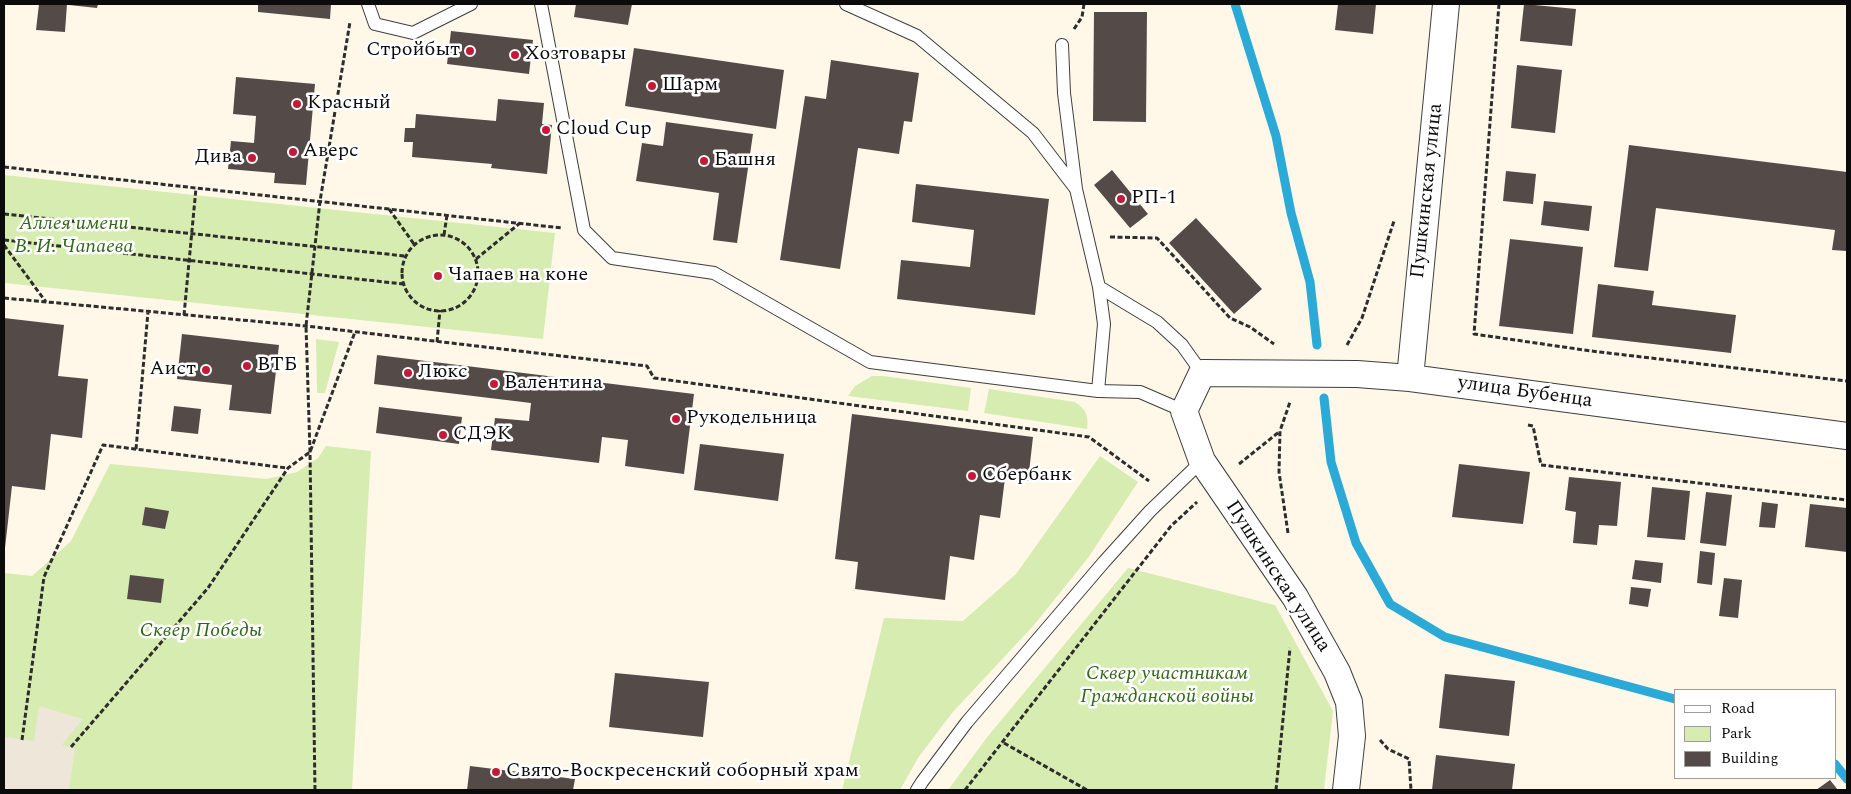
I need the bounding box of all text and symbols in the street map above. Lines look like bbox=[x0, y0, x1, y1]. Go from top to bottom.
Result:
place label: Стройбыт bbox=[366, 39, 460, 63]
place label: Хозтовары bbox=[525, 43, 626, 67]
marker: Стройбыт bbox=[464, 45, 476, 57]
marker: Хозтовары bbox=[509, 49, 521, 61]
place label: Шарм bbox=[662, 74, 718, 98]
marker: Шарм bbox=[646, 80, 658, 92]
place label: Красный bbox=[307, 92, 391, 116]
marker: Красный bbox=[291, 98, 303, 110]
street label: Пушкинская улица bbox=[1407, 102, 1449, 280]
place label: Cloud Cup bbox=[556, 118, 652, 142]
marker: Cloud Cup bbox=[540, 124, 552, 136]
place label: Аверс bbox=[303, 140, 359, 164]
place label: Дива bbox=[195, 146, 242, 170]
marker: Аверс bbox=[287, 146, 299, 158]
place label: Башня bbox=[714, 149, 776, 173]
marker: Дива bbox=[246, 152, 258, 164]
marker: Башня bbox=[698, 155, 710, 167]
place label: РП-1 bbox=[1131, 187, 1177, 211]
marker: РП-1 bbox=[1115, 193, 1127, 205]
park label: Аллея имени В. И. Чапаева bbox=[15, 213, 133, 260]
place label: Чапаев на коне bbox=[448, 264, 588, 288]
marker: Чапаев на коне bbox=[432, 270, 444, 282]
place label: ВТБ bbox=[257, 354, 297, 378]
place label: Аист bbox=[150, 358, 196, 382]
marker: ВТБ bbox=[241, 360, 253, 372]
place label: Люкс bbox=[418, 361, 468, 385]
marker: Аист bbox=[200, 364, 212, 376]
marker: Люкс bbox=[402, 367, 414, 379]
place label: Валентина bbox=[504, 372, 603, 396]
street label: улица Бубенца bbox=[1456, 372, 1594, 414]
marker: Валентина bbox=[488, 378, 500, 390]
place label: Рукодельница bbox=[686, 407, 817, 431]
marker: Рукодельница bbox=[670, 413, 682, 425]
place label: СДЭК bbox=[453, 423, 511, 447]
marker: СДЭК bbox=[437, 429, 449, 441]
place label: Сбербанк bbox=[982, 464, 1072, 488]
marker: Сбербанк bbox=[966, 470, 978, 482]
street label: Пушкинская улица bbox=[1219, 497, 1335, 657]
park label: Сквер Победы bbox=[140, 620, 262, 644]
park label: Сквер участникам Гражданской войны bbox=[1080, 663, 1254, 710]
legend bbox=[1674, 689, 1836, 779]
text: Road bbox=[1721, 697, 1755, 720]
text: Park bbox=[1721, 722, 1752, 745]
text: Building bbox=[1721, 747, 1778, 770]
place label: Свято-Воскресенский соборный храм bbox=[506, 760, 859, 784]
marker: Свято-Воскресенский соборный храм bbox=[490, 766, 502, 778]

